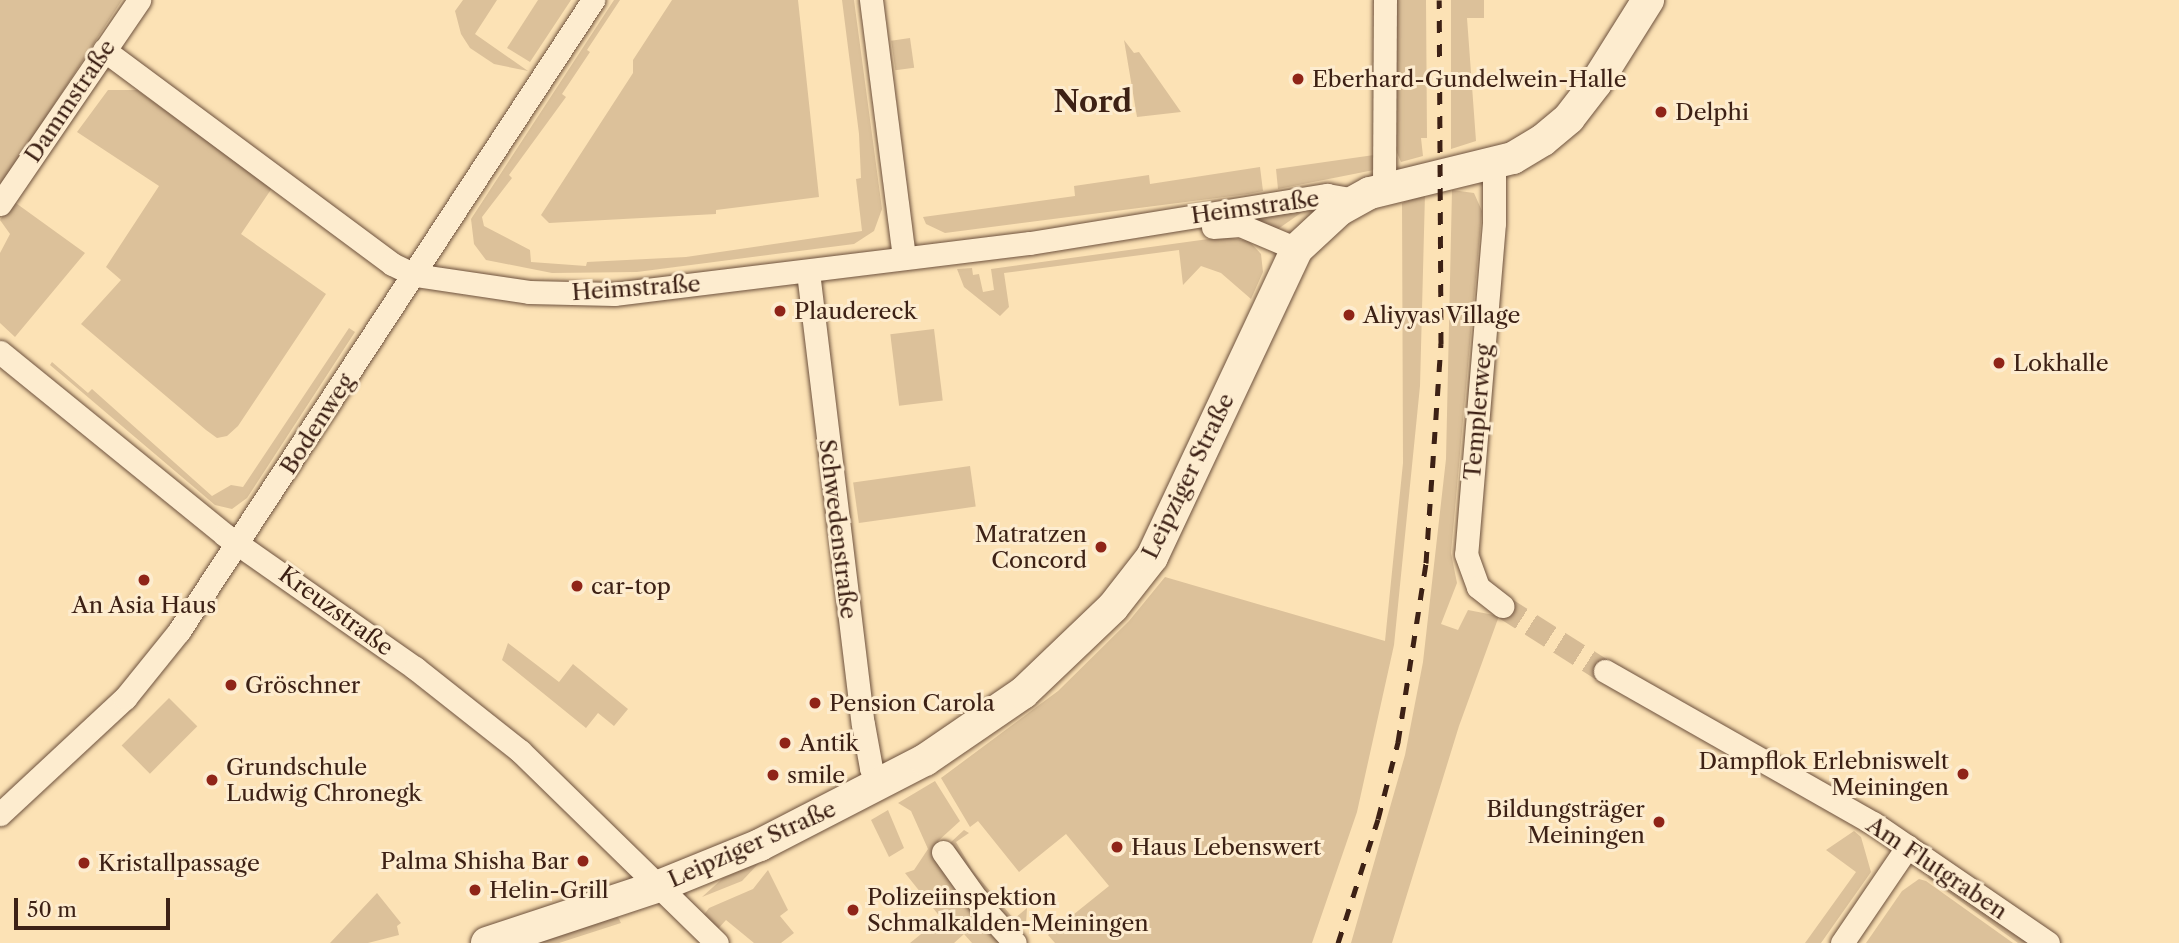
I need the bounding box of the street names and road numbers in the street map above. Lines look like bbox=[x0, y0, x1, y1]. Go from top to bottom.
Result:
street label: Dammstraße bbox=[19, 34, 121, 168]
street label: Heimstraße bbox=[1189, 184, 1321, 230]
street label: Heimstraße bbox=[571, 270, 701, 306]
street label: Templerweg bbox=[1458, 343, 1498, 481]
street label: Bodenweg bbox=[274, 369, 360, 479]
street label: Leipziger Straße bbox=[1136, 389, 1240, 563]
street label: Schwedenstraße bbox=[813, 438, 863, 620]
street label: Kreuzstraße bbox=[273, 560, 399, 662]
street label: Leipziger Straße bbox=[664, 795, 840, 893]
street label: Am Flutgraben bbox=[1861, 811, 2013, 925]

